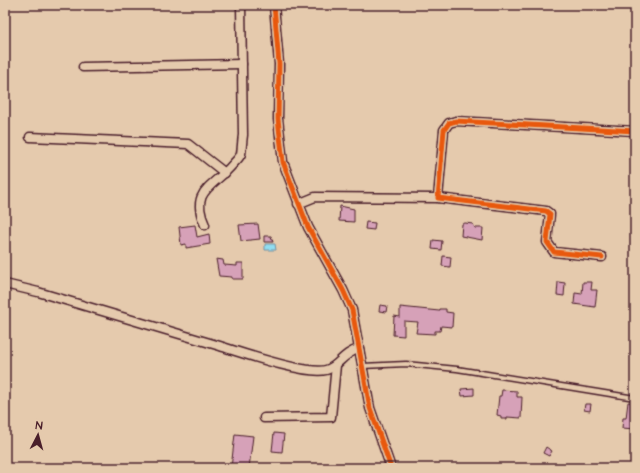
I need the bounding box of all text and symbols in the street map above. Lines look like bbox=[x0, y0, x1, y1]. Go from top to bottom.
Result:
north arrow bbox=[18, 415, 58, 455]
text: N bbox=[35, 418, 43, 433]

